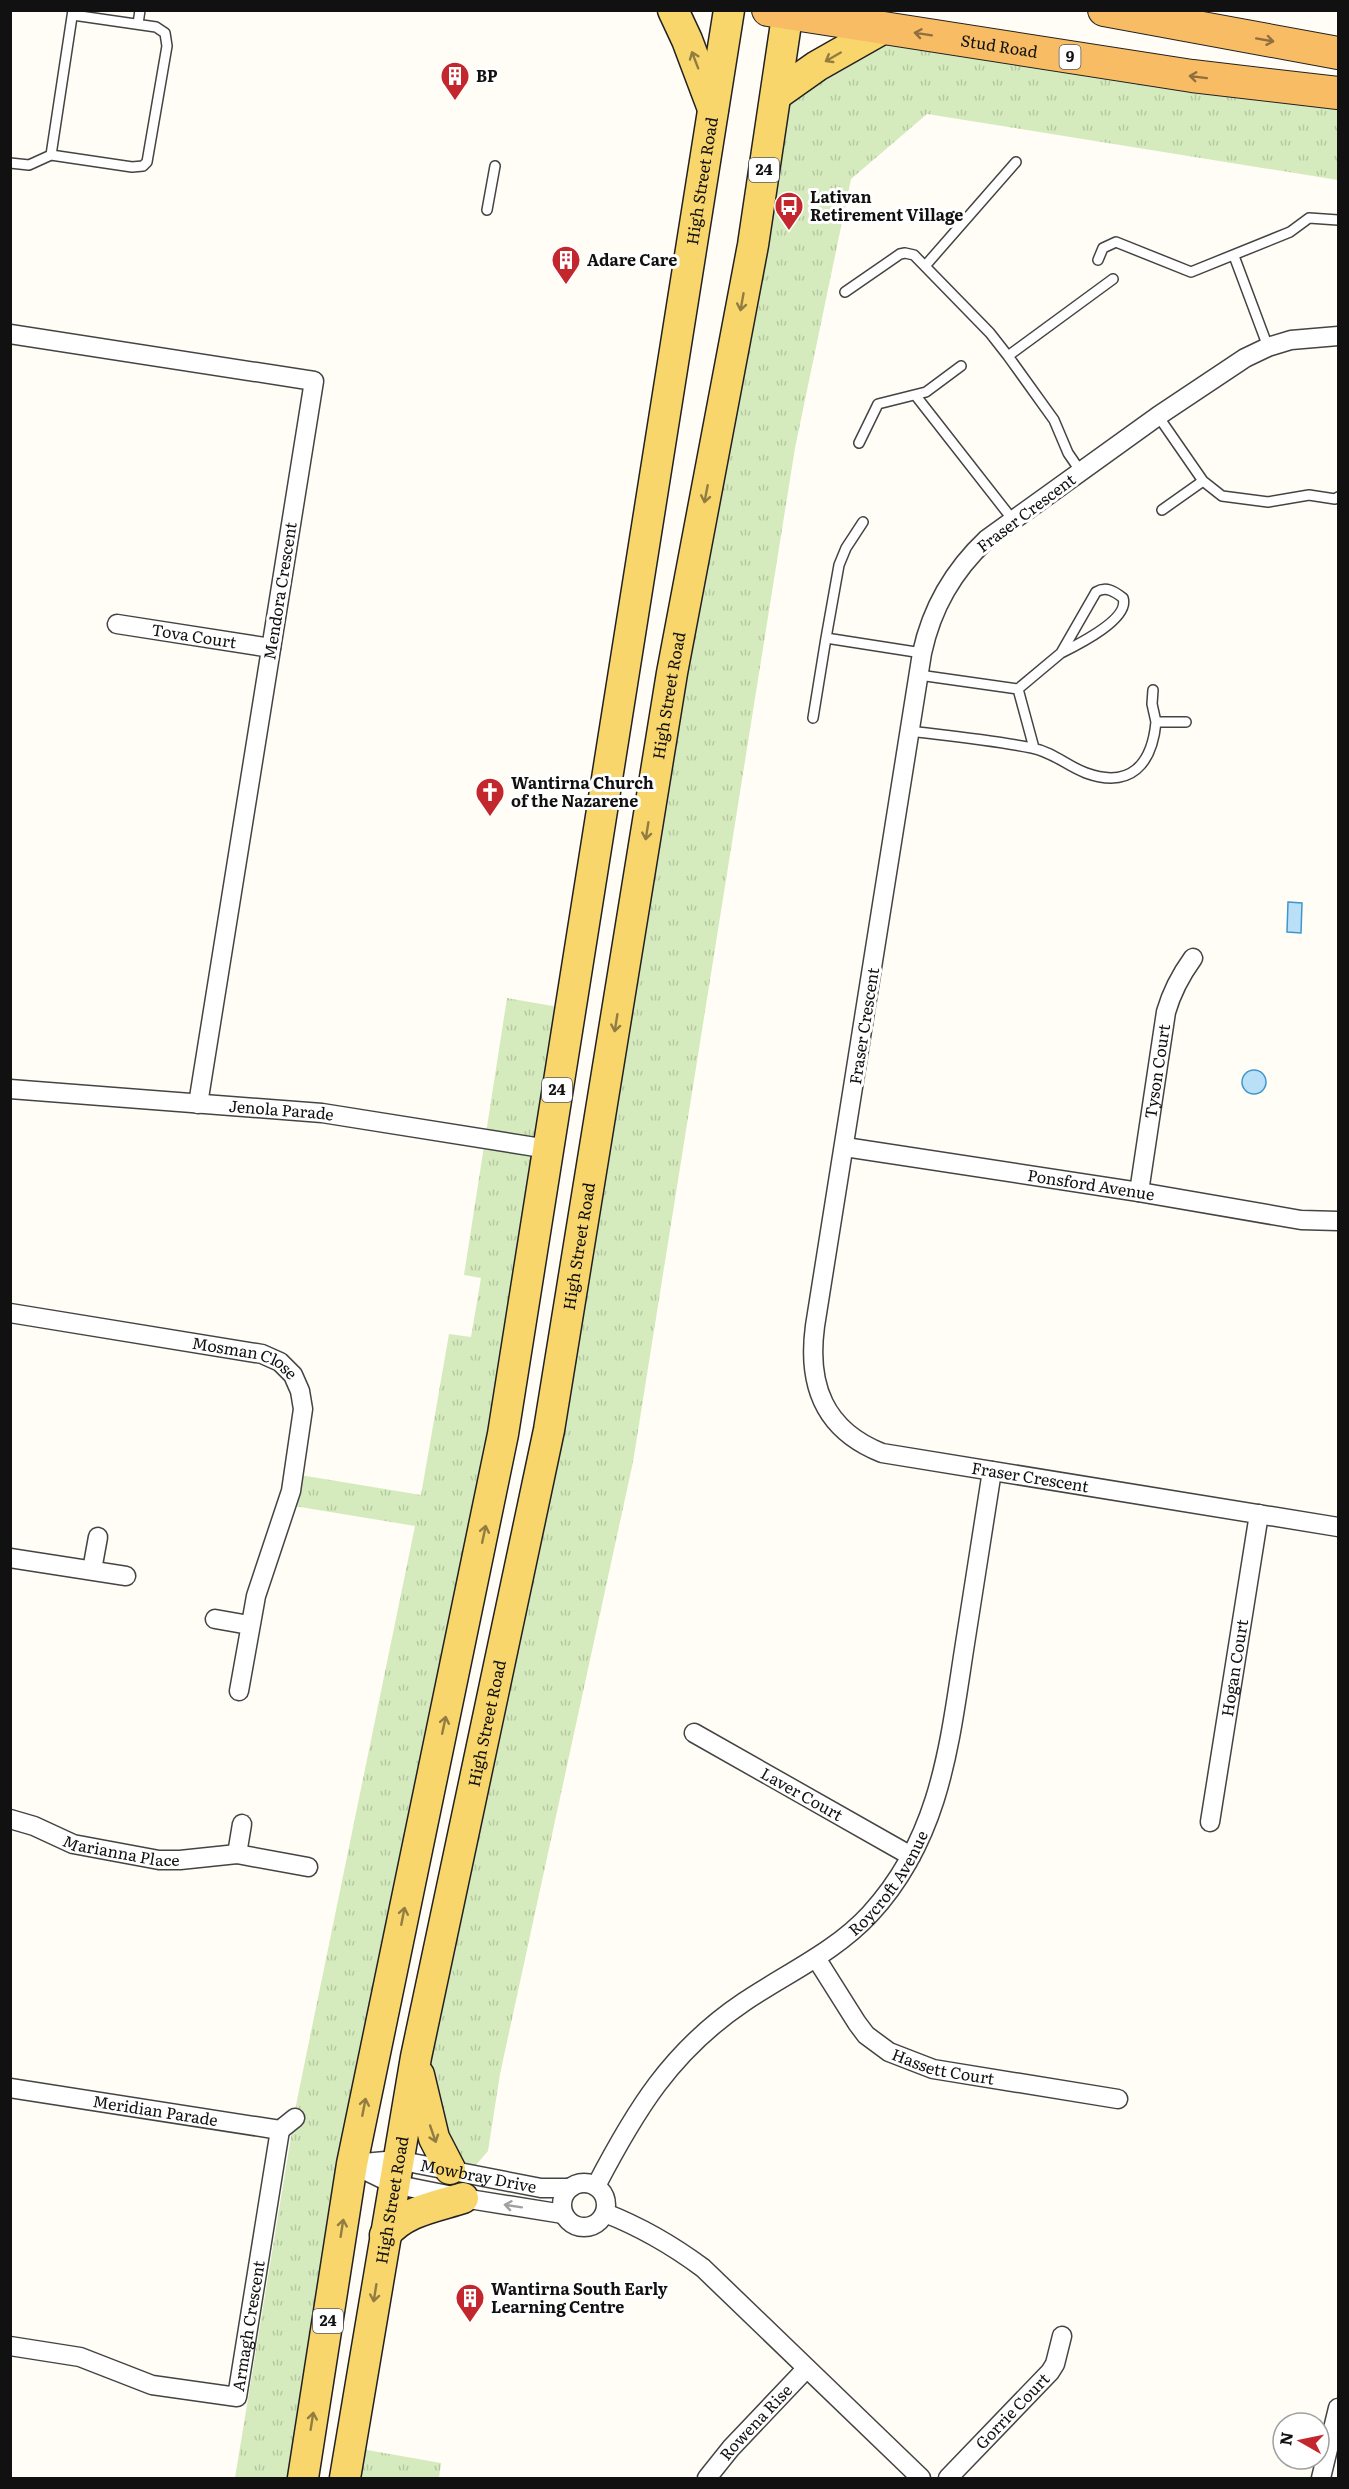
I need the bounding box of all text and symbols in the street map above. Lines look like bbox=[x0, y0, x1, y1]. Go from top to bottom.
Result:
street label: Stud Road bbox=[959, 27, 1040, 63]
one-way arrow bbox=[913, 29, 933, 40]
one-way arrow bbox=[1255, 35, 1275, 46]
road number: 9 bbox=[1060, 45, 1080, 69]
one-way arrow bbox=[688, 51, 699, 70]
one-way arrow bbox=[825, 51, 842, 63]
building icon: BP bbox=[439, 60, 471, 102]
place label: BP bbox=[476, 63, 498, 87]
one-way arrow bbox=[1189, 71, 1209, 82]
street label: High Street Road bbox=[679, 115, 723, 246]
road number: 24 bbox=[749, 158, 779, 182]
place label: Lativan Retirement Village bbox=[810, 184, 963, 226]
bus stop icon: Lativan Retirement Village bbox=[773, 190, 805, 232]
building icon: Adare Care bbox=[550, 244, 582, 286]
place label: Adare Care bbox=[587, 247, 677, 271]
one-way arrow bbox=[737, 292, 748, 312]
street label: Fraser Crescent bbox=[971, 467, 1080, 557]
one-way arrow bbox=[700, 484, 711, 503]
street label: Mendora Crescent bbox=[256, 520, 302, 661]
street label: Tova Court bbox=[150, 617, 239, 654]
street label: High Street Road bbox=[645, 629, 691, 761]
place label: Wantirna Church of the Nazarene bbox=[511, 770, 654, 812]
church icon: Wantirna Church of the Nazarene bbox=[474, 776, 506, 818]
one-way arrow bbox=[641, 820, 652, 840]
street label: Fraser Crescent bbox=[842, 965, 884, 1086]
one-way arrow bbox=[610, 1013, 621, 1033]
street label: Tyson Court bbox=[1137, 1022, 1175, 1120]
road number: 24 bbox=[542, 1078, 572, 1102]
street label: Jenola Parade bbox=[228, 1093, 336, 1126]
street label: Ponsford Avenue bbox=[1026, 1162, 1157, 1206]
street label: High Street Road bbox=[556, 1180, 600, 1312]
street label: Mosman Close bbox=[190, 1330, 304, 1384]
street label: Fraser Crescent bbox=[970, 1455, 1091, 1497]
one-way arrow bbox=[479, 1525, 490, 1544]
street label: Hogan Court bbox=[1214, 1617, 1253, 1718]
street label: High Street Road bbox=[461, 1657, 511, 1789]
one-way arrow bbox=[439, 1716, 450, 1735]
street label: Laver Court bbox=[757, 1760, 848, 1826]
street label: Roycroft Avenue bbox=[842, 1826, 933, 1941]
street label: Marianna Place bbox=[59, 1828, 180, 1871]
one-way arrow bbox=[397, 1906, 409, 1925]
street label: Hassett Court bbox=[889, 2041, 997, 2090]
street label: Meridian Parade bbox=[91, 2088, 220, 2131]
one-way arrow bbox=[359, 2098, 370, 2117]
one-way arrow bbox=[429, 2125, 440, 2143]
street label: High Street Road bbox=[368, 2134, 414, 2265]
street label: Mowbray Drive bbox=[418, 2152, 539, 2198]
one-way arrow bbox=[504, 2201, 524, 2212]
one-way arrow bbox=[337, 2219, 348, 2238]
street label: Armagh Crescent bbox=[225, 2258, 270, 2393]
place label: Wantirna South Early Learning Centre bbox=[491, 2276, 668, 2318]
building icon: Wantirna South Early Learning Centre bbox=[454, 2282, 486, 2324]
one-way arrow bbox=[370, 2283, 381, 2303]
road number: 24 bbox=[313, 2309, 343, 2333]
street label: Gorrie Court bbox=[969, 2366, 1055, 2454]
street label: Rowena Rise bbox=[713, 2378, 797, 2465]
one-way arrow bbox=[307, 2411, 318, 2431]
north arrow bbox=[1271, 2411, 1331, 2471]
text: N bbox=[1272, 2430, 1298, 2447]

